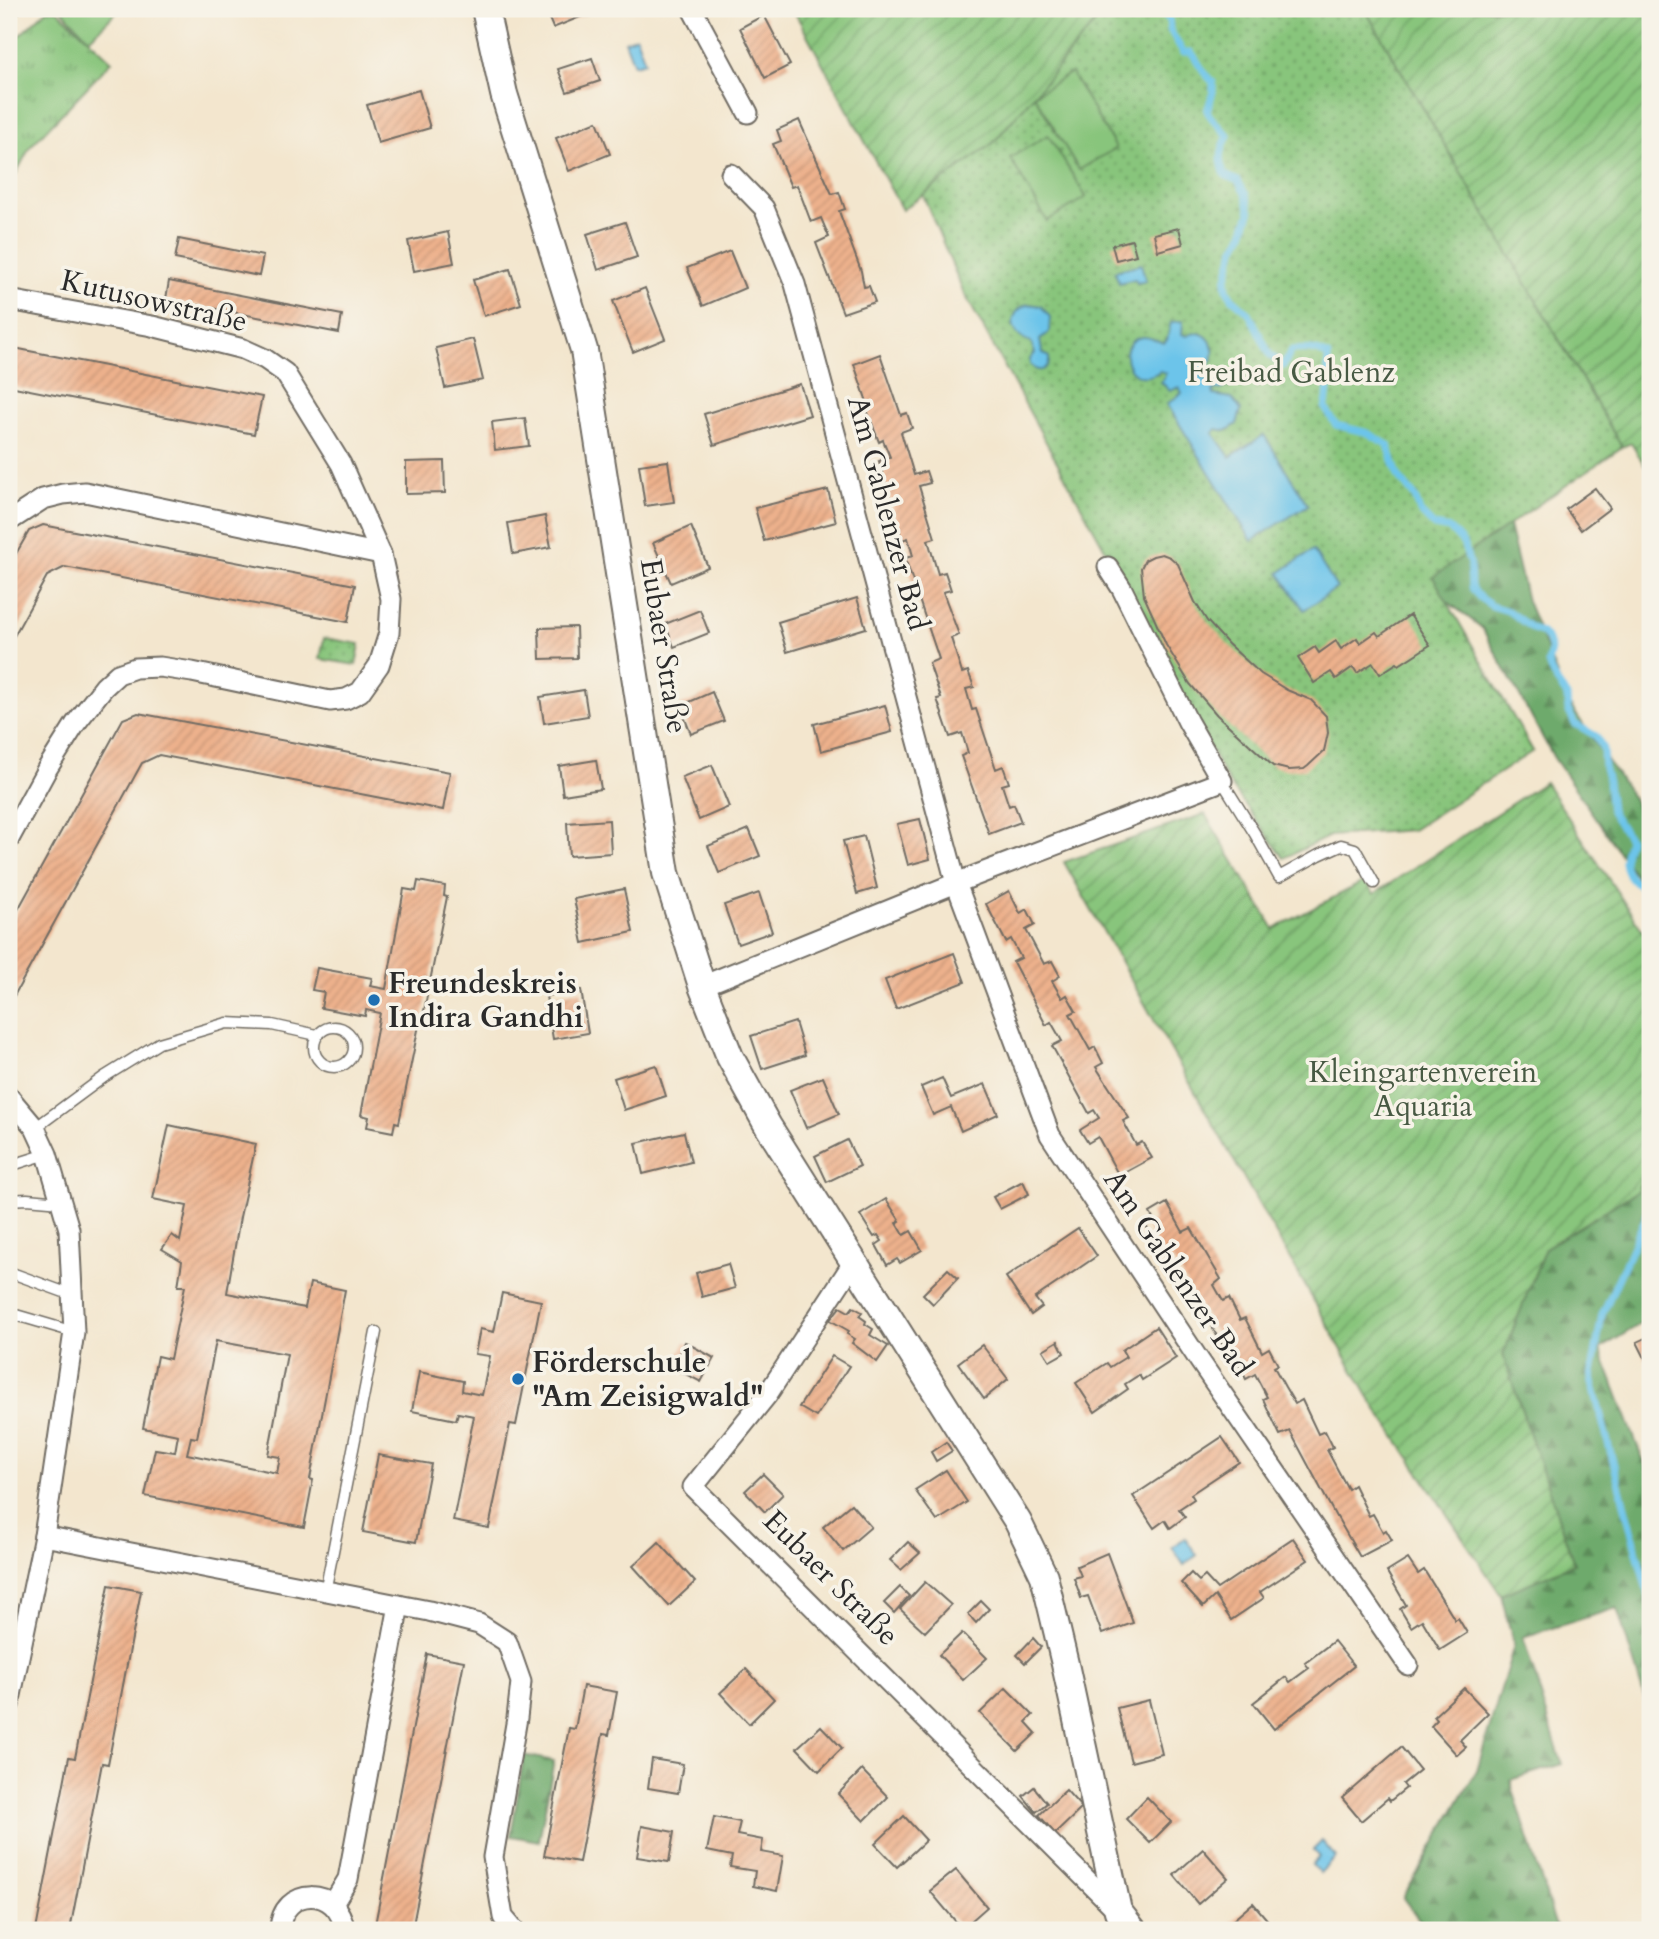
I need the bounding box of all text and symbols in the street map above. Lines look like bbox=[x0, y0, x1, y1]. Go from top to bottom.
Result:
street label: Kutusowstraße bbox=[57, 260, 251, 342]
park label: Freibad Gablenz bbox=[1187, 352, 1395, 393]
street label: Am Gablenzer Bad bbox=[837, 391, 939, 635]
street label: Eubaer Straße bbox=[630, 556, 698, 736]
place label: Freundeskreis Indira Gandhi bbox=[388, 963, 584, 1038]
marker: Freundeskreis Indira Gandhi bbox=[366, 992, 382, 1008]
park label: Kleingartenverein Aquaria bbox=[1309, 1052, 1537, 1127]
street label: Am Gablenzer Bad bbox=[1094, 1162, 1262, 1384]
place label: Förderschule "Am Zeisigwald" bbox=[532, 1342, 764, 1417]
marker: Förderschule "Am Zeisigwald" bbox=[510, 1371, 526, 1387]
street label: Eubaer Straße bbox=[754, 1501, 908, 1655]

